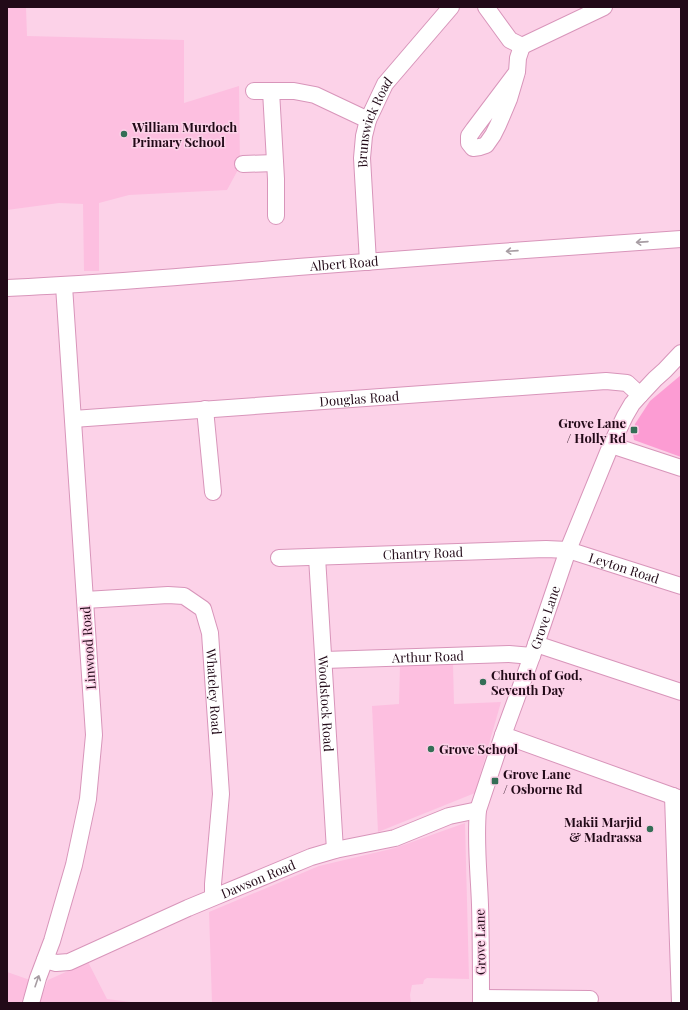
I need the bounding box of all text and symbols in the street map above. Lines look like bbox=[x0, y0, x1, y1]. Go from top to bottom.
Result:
street label: Brunswick Road bbox=[353, 73, 396, 168]
place label: William Murdoch Primary School bbox=[131, 118, 237, 150]
marker: William Murdoch Primary School bbox=[119, 129, 129, 139]
one-way arrow bbox=[636, 238, 649, 245]
one-way arrow bbox=[506, 247, 519, 254]
street label: Albert Road bbox=[308, 252, 380, 274]
street label: Douglas Road bbox=[319, 387, 400, 409]
place label: Grove Lane / Holly Rd bbox=[558, 414, 626, 446]
marker: Grove Lane / Holly Rd bbox=[629, 425, 639, 435]
street label: Chantry Road bbox=[382, 543, 464, 562]
street label: Leyton Road bbox=[587, 548, 662, 587]
street label: Grove Lane bbox=[526, 583, 563, 651]
street label: Linwood Road bbox=[76, 605, 99, 690]
street label: Arthur Road bbox=[391, 646, 465, 666]
street label: Whateley Road bbox=[203, 647, 226, 736]
street label: Woodstock Road bbox=[315, 654, 338, 753]
place label: Church of God, Seventh Day bbox=[491, 666, 582, 698]
marker: Church of God, Seventh Day bbox=[478, 677, 488, 687]
place label: Grove School bbox=[439, 740, 518, 757]
marker: Grove School bbox=[426, 744, 436, 754]
place label: Grove Lane / Osborne Rd bbox=[503, 765, 583, 797]
marker: Grove Lane / Osborne Rd bbox=[490, 776, 500, 786]
place label: Makii Marjid & Madrassa bbox=[564, 813, 642, 845]
marker: Makii Marjid & Madrassa bbox=[645, 824, 655, 834]
street label: Dawson Road bbox=[218, 855, 298, 902]
street label: Grove Lane bbox=[470, 908, 489, 975]
one-way arrow bbox=[34, 975, 41, 988]

